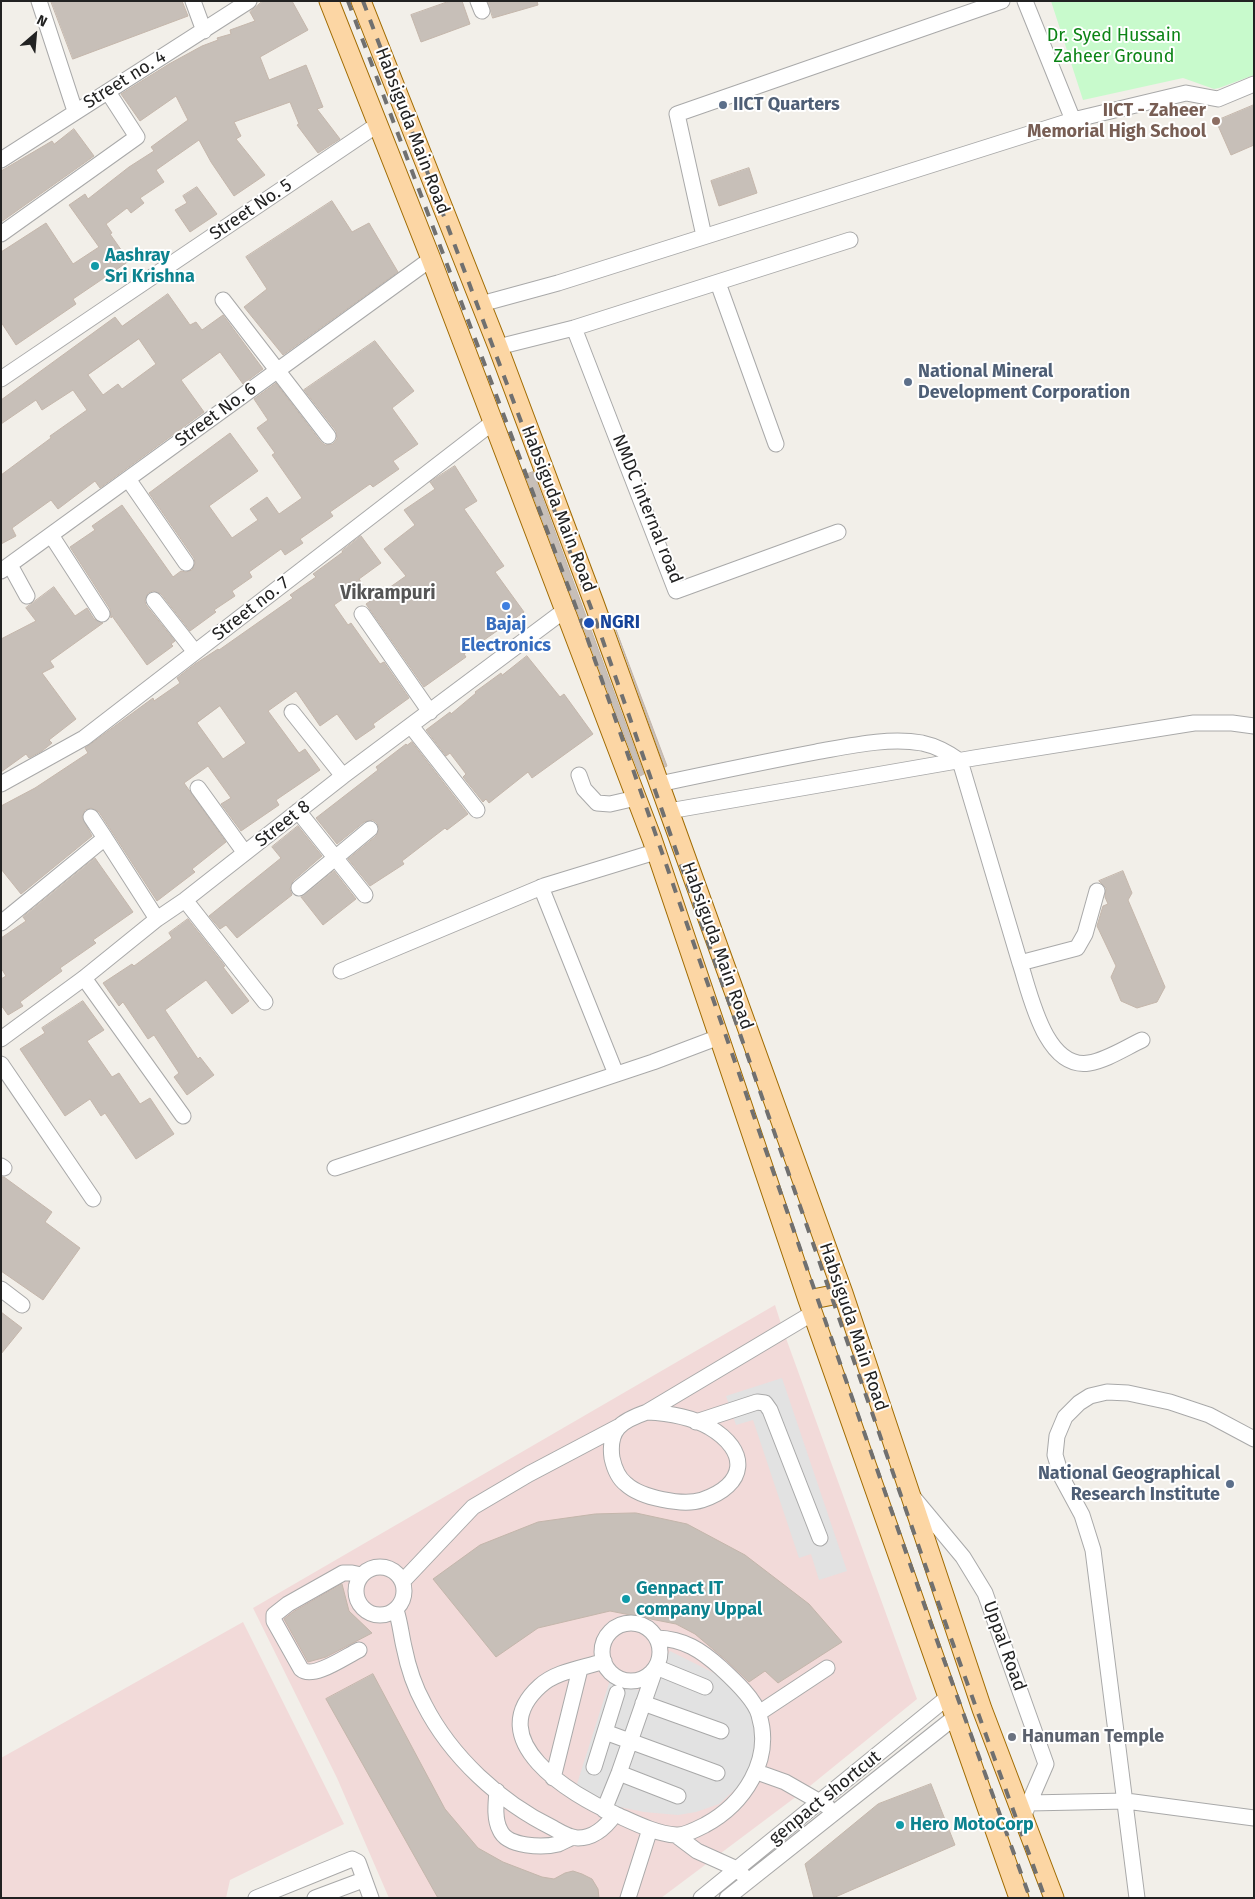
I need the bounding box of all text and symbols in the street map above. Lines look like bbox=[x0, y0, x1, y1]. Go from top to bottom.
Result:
north arrow bbox=[10, 10, 60, 60]
text: N bbox=[34, 12, 50, 31]
park label: Dr. Syed Hussain Zaheer Ground bbox=[1047, 25, 1181, 68]
street label: Habsiguda Main Road bbox=[370, 45, 454, 217]
street label: Street no. 4 bbox=[80, 46, 170, 114]
place label: IICT Quarters bbox=[733, 94, 840, 116]
marker: IICT Quarters bbox=[717, 99, 729, 111]
place label: IICT - Zaheer Memorial High School bbox=[1027, 100, 1206, 142]
marker: IICT - Zaheer Memorial High School bbox=[1210, 115, 1222, 127]
street label: Street No. 5 bbox=[206, 175, 296, 245]
place label: Aashray Sri Krishna bbox=[105, 245, 195, 288]
marker: Aashray Sri Krishna bbox=[89, 260, 101, 272]
place label: National Mineral Development Corporation bbox=[918, 361, 1130, 404]
marker: National Mineral Development Corporation bbox=[902, 376, 914, 388]
street label: Street No. 6 bbox=[171, 378, 261, 452]
street label: Habsiguda Main Road bbox=[516, 423, 600, 595]
street label: NMDC internal road bbox=[607, 431, 687, 587]
street label: Street no. 7 bbox=[208, 572, 294, 646]
district label: Vikrampuri bbox=[340, 583, 436, 605]
marker: Bajaj Electronics bbox=[500, 600, 512, 612]
place label: NGRI bbox=[600, 612, 640, 634]
place label: Bajaj Electronics bbox=[461, 614, 551, 656]
marker: NGRI bbox=[582, 616, 596, 630]
street label: Street 8 bbox=[251, 796, 315, 852]
street label: Habsiguda Main Road bbox=[677, 859, 757, 1033]
street label: Habsiguda Main Road bbox=[814, 1240, 892, 1414]
place label: National Geographical Research Institute bbox=[1038, 1463, 1220, 1506]
marker: National Geographical Research Institute bbox=[1224, 1478, 1236, 1490]
place label: Genpact IT company Uppal bbox=[636, 1578, 762, 1620]
marker: Genpact IT company Uppal bbox=[620, 1593, 632, 1605]
street label: Uppal Road bbox=[978, 1598, 1030, 1694]
place label: Hanuman Temple bbox=[1022, 1726, 1164, 1748]
marker: Hanuman Temple bbox=[1006, 1731, 1018, 1743]
street label: genpact shortcut bbox=[765, 1746, 885, 1850]
place label: Hero MotoCorp bbox=[910, 1814, 1034, 1836]
marker: Hero MotoCorp bbox=[894, 1819, 906, 1831]

